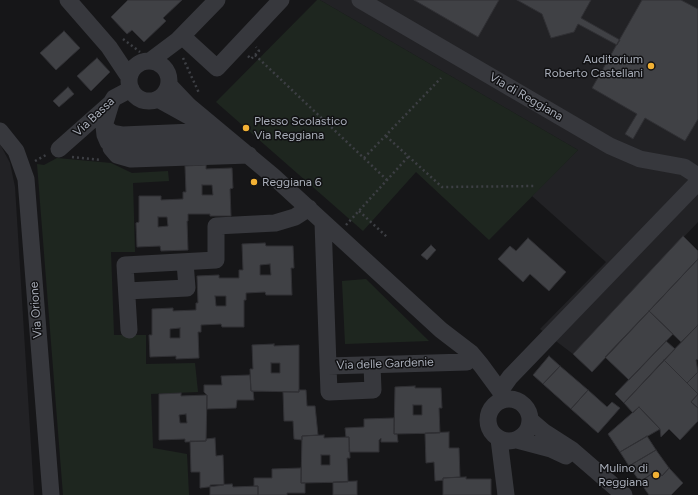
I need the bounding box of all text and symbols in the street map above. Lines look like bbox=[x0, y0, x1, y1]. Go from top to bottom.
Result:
place label: Auditorium Roberto Castellani bbox=[544, 52, 643, 80]
marker: Auditorium Roberto Castellani bbox=[646, 61, 656, 71]
street label: Via di Reggiana bbox=[487, 70, 565, 124]
street label: Via Bassa bbox=[70, 94, 118, 140]
place label: Plesso Scolastico Via Reggiana bbox=[254, 114, 347, 142]
marker: Plesso Scolastico Via Reggiana bbox=[241, 123, 251, 133]
place label: Reggiana 6 bbox=[262, 175, 322, 189]
marker: Reggiana 6 bbox=[249, 177, 259, 187]
street label: Via Orione bbox=[27, 281, 45, 339]
street label: Via delle Gardenie bbox=[336, 355, 434, 373]
place label: Mulino di Reggiana bbox=[598, 461, 648, 489]
marker: Mulino di Reggiana bbox=[651, 470, 661, 480]

